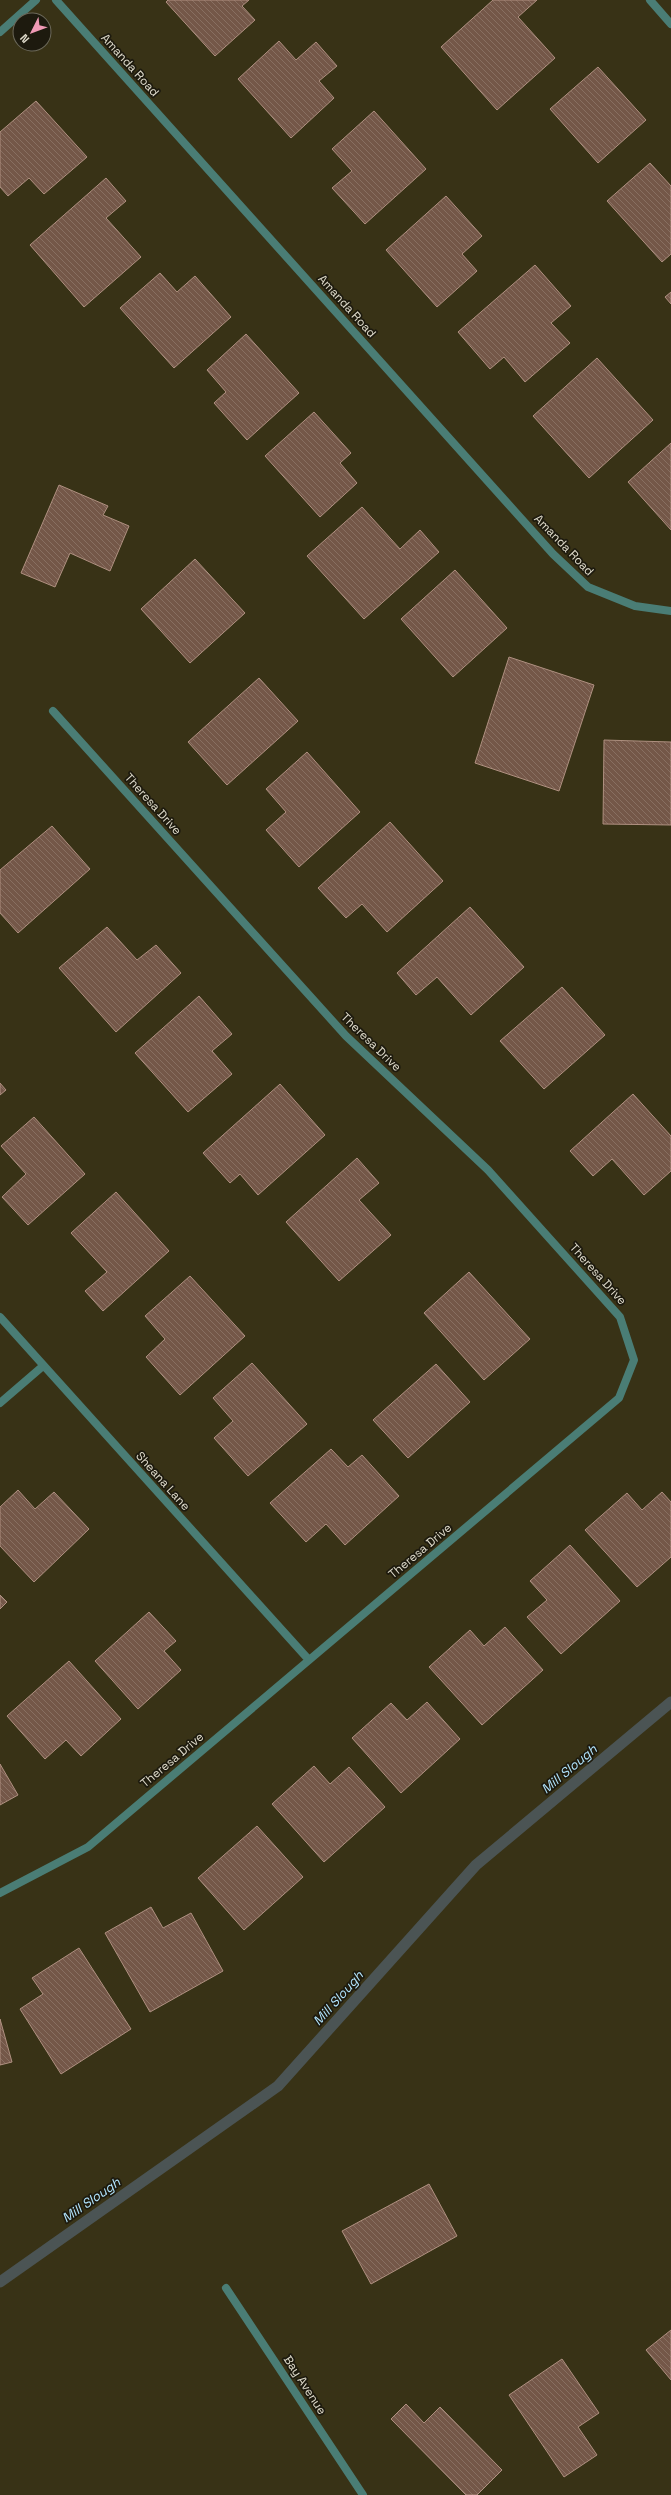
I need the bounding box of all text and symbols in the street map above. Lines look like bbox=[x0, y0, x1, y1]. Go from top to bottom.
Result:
north arrow bbox=[12, 12, 52, 52]
street label: Amanda Road bbox=[98, 30, 162, 100]
text: N bbox=[17, 31, 32, 46]
street label: Amanda Road bbox=[315, 271, 379, 341]
street label: Amanda Road bbox=[531, 511, 597, 579]
street label: Theresa Drive bbox=[121, 770, 185, 838]
street label: Theresa Drive bbox=[337, 1009, 405, 1075]
street label: Theresa Drive bbox=[566, 1240, 630, 1308]
street label: Sheana Lane bbox=[132, 1448, 194, 1514]
street label: Theresa Drive bbox=[385, 1520, 455, 1582]
street label: Theresa Drive bbox=[137, 1729, 207, 1791]
water label: Mill Slough bbox=[538, 1740, 601, 1797]
water label: Mill Slough bbox=[309, 1966, 368, 2029]
water label: Mill Slough bbox=[58, 2173, 124, 2226]
street label: Bay Avenue bbox=[280, 2352, 330, 2418]

